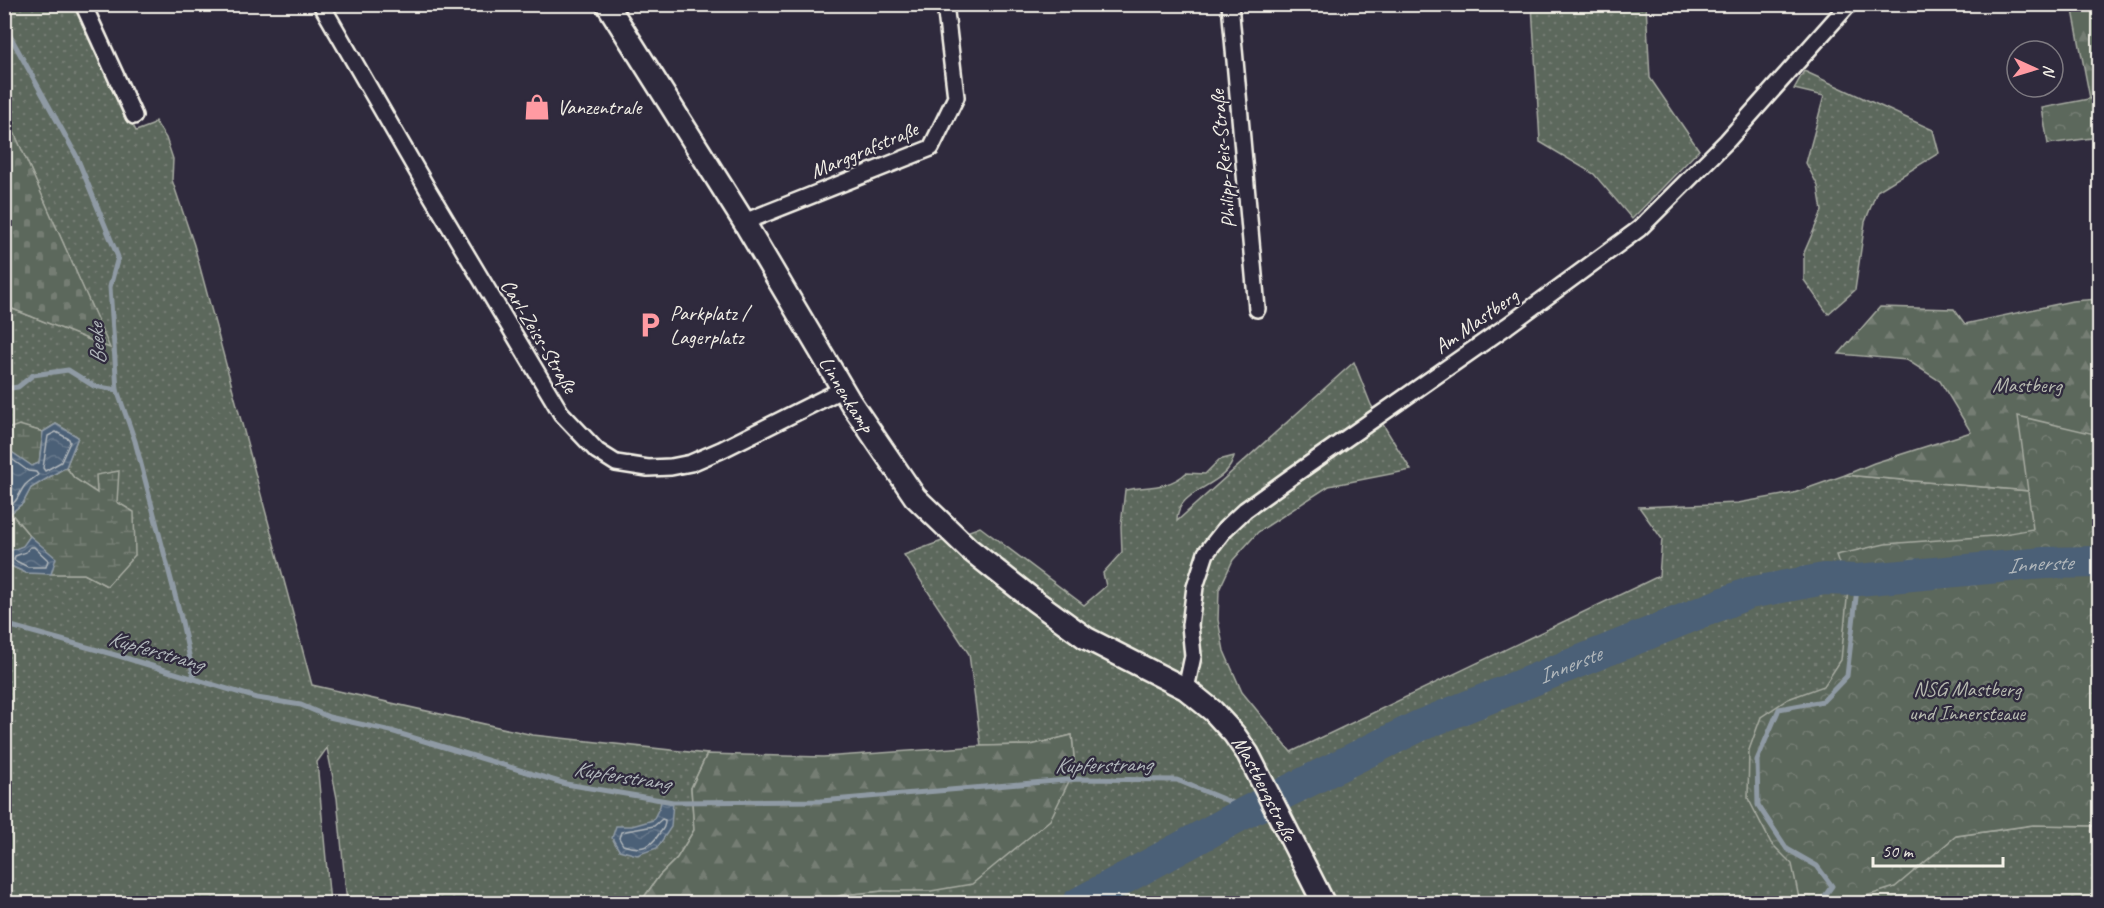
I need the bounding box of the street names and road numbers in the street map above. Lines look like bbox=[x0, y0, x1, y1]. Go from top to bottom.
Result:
street label: Philipp-Reis-Straße bbox=[1204, 86, 1242, 229]
street label: Marggrafstraße bbox=[806, 115, 924, 184]
street label: Carl-Zeiss-Straße bbox=[495, 274, 584, 400]
street label: Am Mastberg bbox=[1429, 282, 1524, 359]
street label: Linnenkamp bbox=[813, 351, 881, 439]
street label: Mastbergstraße bbox=[1226, 731, 1304, 847]

